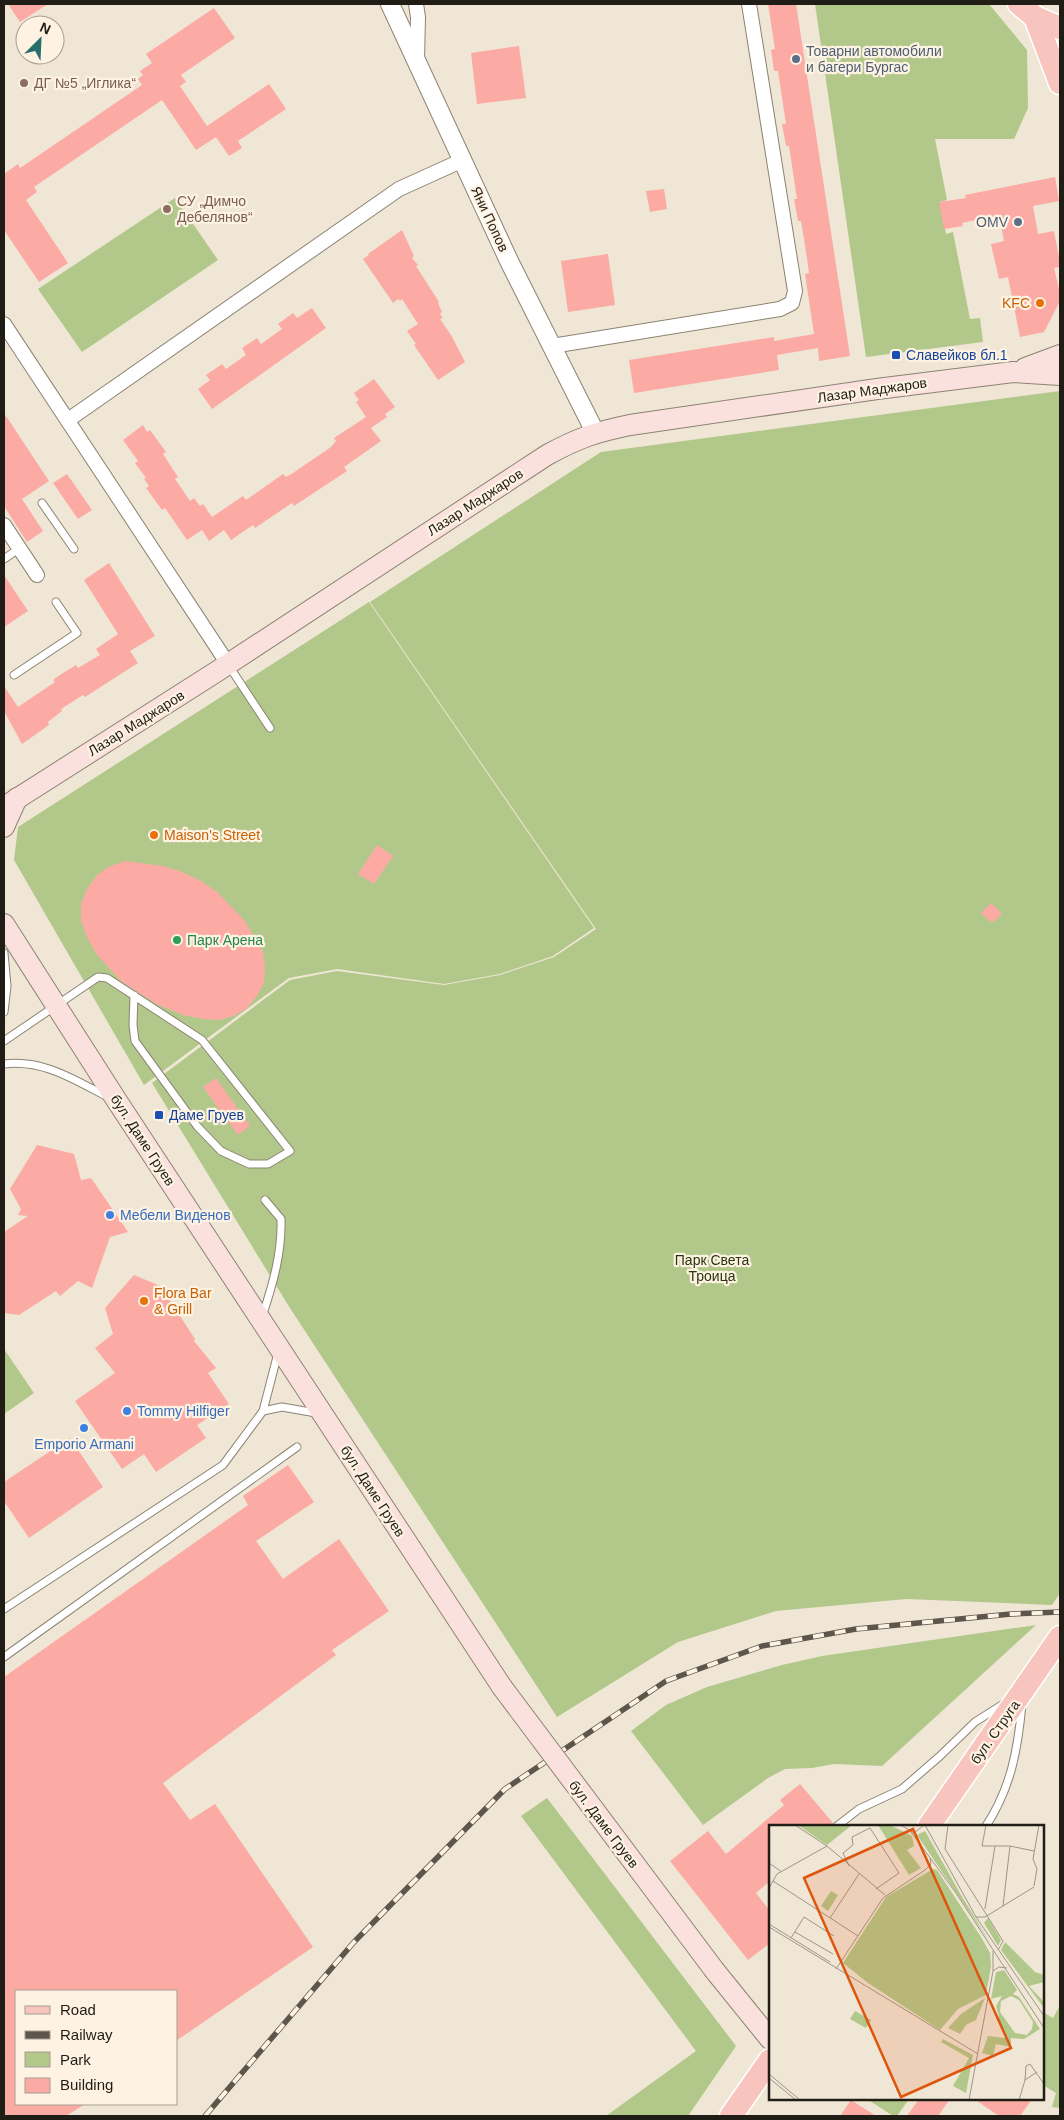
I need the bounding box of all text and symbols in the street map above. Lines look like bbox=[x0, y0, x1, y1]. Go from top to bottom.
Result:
north arrow bbox=[15, 15, 65, 65]
text: N bbox=[37, 19, 53, 37]
place label: Товарни автомобили и багери Бургас bbox=[806, 43, 942, 75]
marker: Товарни автомобили и багери Бургас bbox=[790, 53, 802, 65]
place label: ДГ №5 „Иглика“ bbox=[34, 75, 136, 91]
marker: ДГ №5 „Иглика“ bbox=[18, 77, 30, 89]
street label: Яни Попов bbox=[468, 184, 512, 254]
place label: СУ „Димчо Дебелянов“ bbox=[177, 193, 253, 225]
marker: СУ „Димчо Дебелянов“ bbox=[161, 203, 173, 215]
place label: OMV bbox=[976, 214, 1009, 230]
marker: OMV bbox=[1012, 216, 1024, 228]
place label: KFC bbox=[1002, 295, 1030, 311]
marker: KFC bbox=[1034, 297, 1046, 309]
place label: Славейков бл.1 bbox=[906, 347, 1008, 363]
marker: Славейков бл.1 bbox=[890, 349, 902, 361]
street label: Лазар Маджаров bbox=[816, 374, 928, 406]
street label: Лазар Маджаров bbox=[424, 465, 526, 539]
street label: Лазар Маджаров bbox=[85, 687, 187, 759]
place label: Maison's Street bbox=[164, 827, 260, 843]
marker: Maison's Street bbox=[148, 829, 160, 841]
place label: Парк Арена bbox=[187, 932, 263, 948]
marker: Парк Арена bbox=[171, 934, 183, 946]
street label: бул. Даме Груев bbox=[108, 1091, 178, 1189]
place label: Даме Груев bbox=[169, 1107, 244, 1123]
marker: Даме Груев bbox=[153, 1109, 165, 1121]
place label: Мебели Виденов bbox=[120, 1207, 231, 1223]
marker: Мебели Виденов bbox=[104, 1209, 116, 1221]
park label: Парк Света Троица bbox=[675, 1252, 749, 1284]
place label: Flora Bar & Grill bbox=[154, 1285, 212, 1317]
marker: Flora Bar & Grill bbox=[138, 1295, 150, 1307]
place label: Tommy Hilfiger bbox=[137, 1403, 230, 1419]
marker: Tommy Hilfiger bbox=[121, 1405, 133, 1417]
marker: Emporio Armani bbox=[78, 1422, 90, 1434]
place label: Emporio Armani bbox=[34, 1436, 134, 1452]
street label: бул. Даме Груев bbox=[338, 1442, 408, 1540]
street label: бул. Струга bbox=[967, 1697, 1023, 1767]
street label: бул. Даме Груев bbox=[566, 1777, 642, 1871]
inset map bbox=[769, 1825, 1044, 2100]
legend bbox=[15, 1990, 178, 2105]
text: Road bbox=[60, 2001, 96, 2018]
text: Railway bbox=[60, 2026, 113, 2043]
text: Park bbox=[60, 2051, 91, 2068]
text: Building bbox=[60, 2076, 113, 2093]

